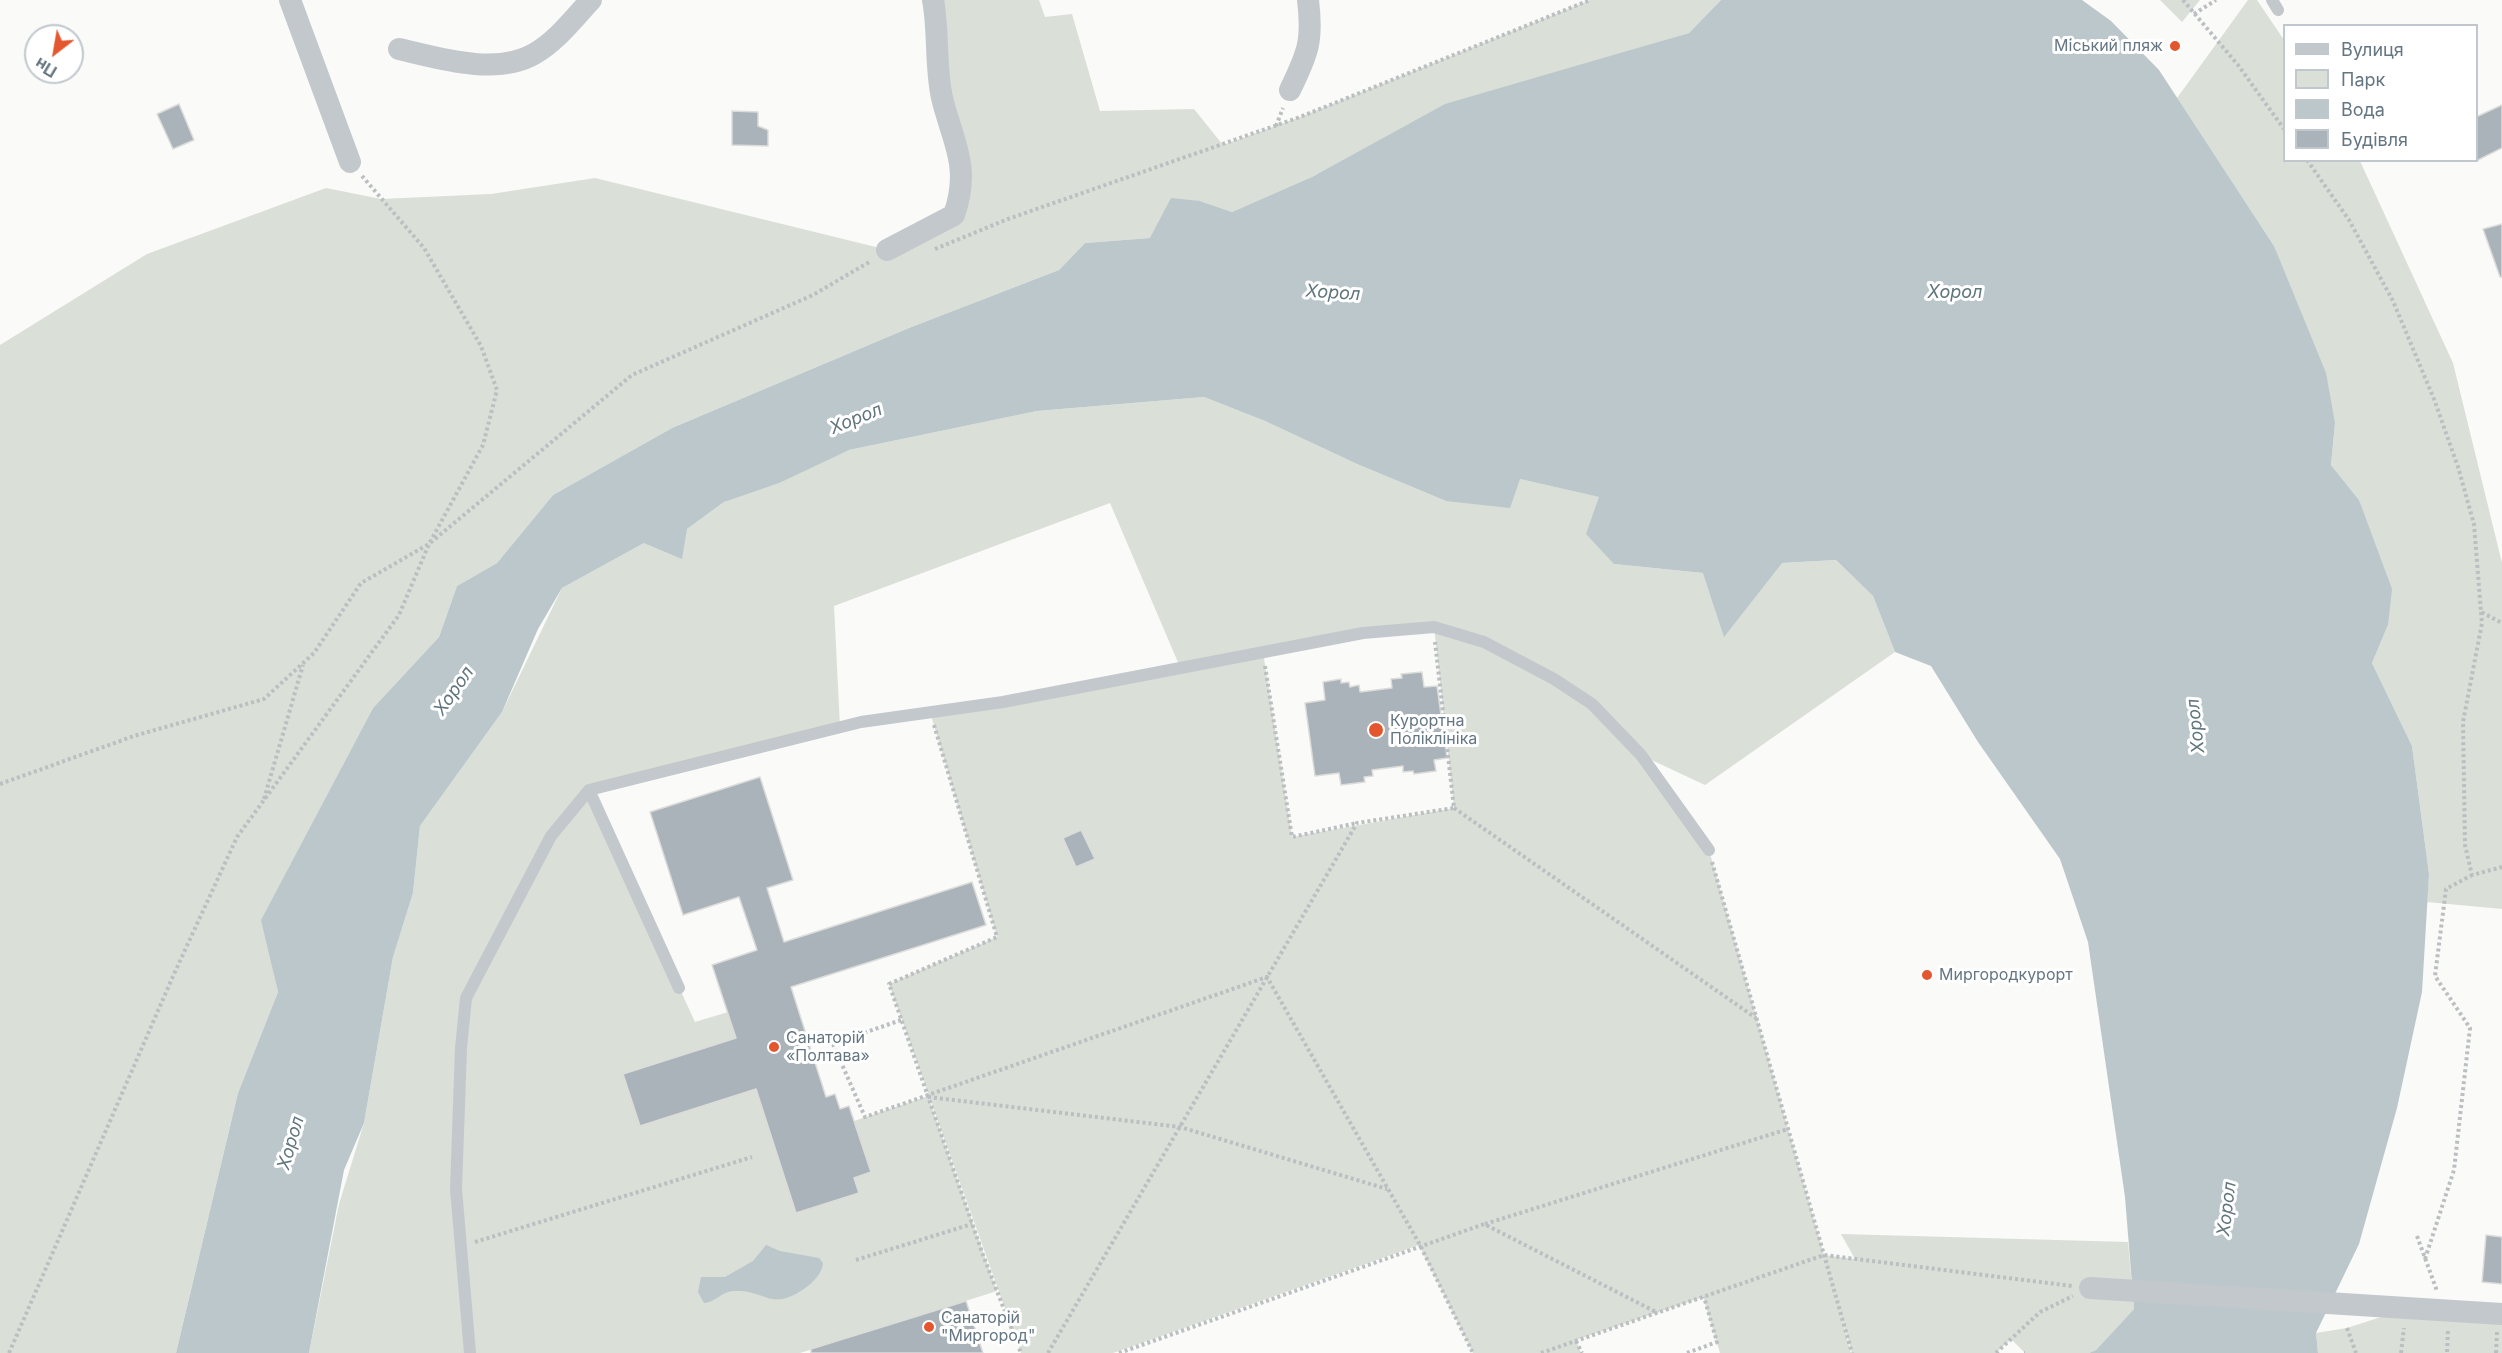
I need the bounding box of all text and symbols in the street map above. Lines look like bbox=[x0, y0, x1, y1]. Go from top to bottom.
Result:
north arrow bbox=[24, 24, 84, 84]
legend bbox=[2283, 24, 2478, 162]
place label: Міський пляж bbox=[2054, 36, 2163, 56]
marker: Міський пляж bbox=[2168, 39, 2182, 53]
text: Вулиця bbox=[2341, 39, 2404, 60]
text: Пн bbox=[31, 54, 60, 82]
text: Парк bbox=[2341, 69, 2385, 90]
text: Вода bbox=[2341, 99, 2385, 120]
text: Будівля bbox=[2341, 129, 2408, 150]
water label: Хорол bbox=[1305, 280, 1361, 306]
water label: Хорол bbox=[1928, 282, 1982, 304]
water label: Хорол bbox=[827, 399, 885, 439]
water label: Хорол bbox=[429, 662, 479, 720]
water label: Хорол bbox=[2182, 698, 2210, 754]
place label: Курортна Поліклініка bbox=[1390, 711, 1477, 749]
marker: Курортна Поліклініка bbox=[1367, 721, 1385, 739]
place label: Миргородкурорт bbox=[1939, 965, 2073, 985]
marker: Миргородкурорт bbox=[1920, 968, 1934, 982]
place label: Санаторій «Полтава» bbox=[786, 1028, 870, 1066]
marker: Санаторій «Полтава» bbox=[767, 1040, 781, 1054]
water label: Хорол bbox=[273, 1114, 309, 1172]
water label: Хорол bbox=[2213, 1181, 2241, 1237]
place label: Санаторій "Миргород" bbox=[941, 1308, 1035, 1346]
marker: Санаторій "Миргород" bbox=[922, 1320, 936, 1334]

